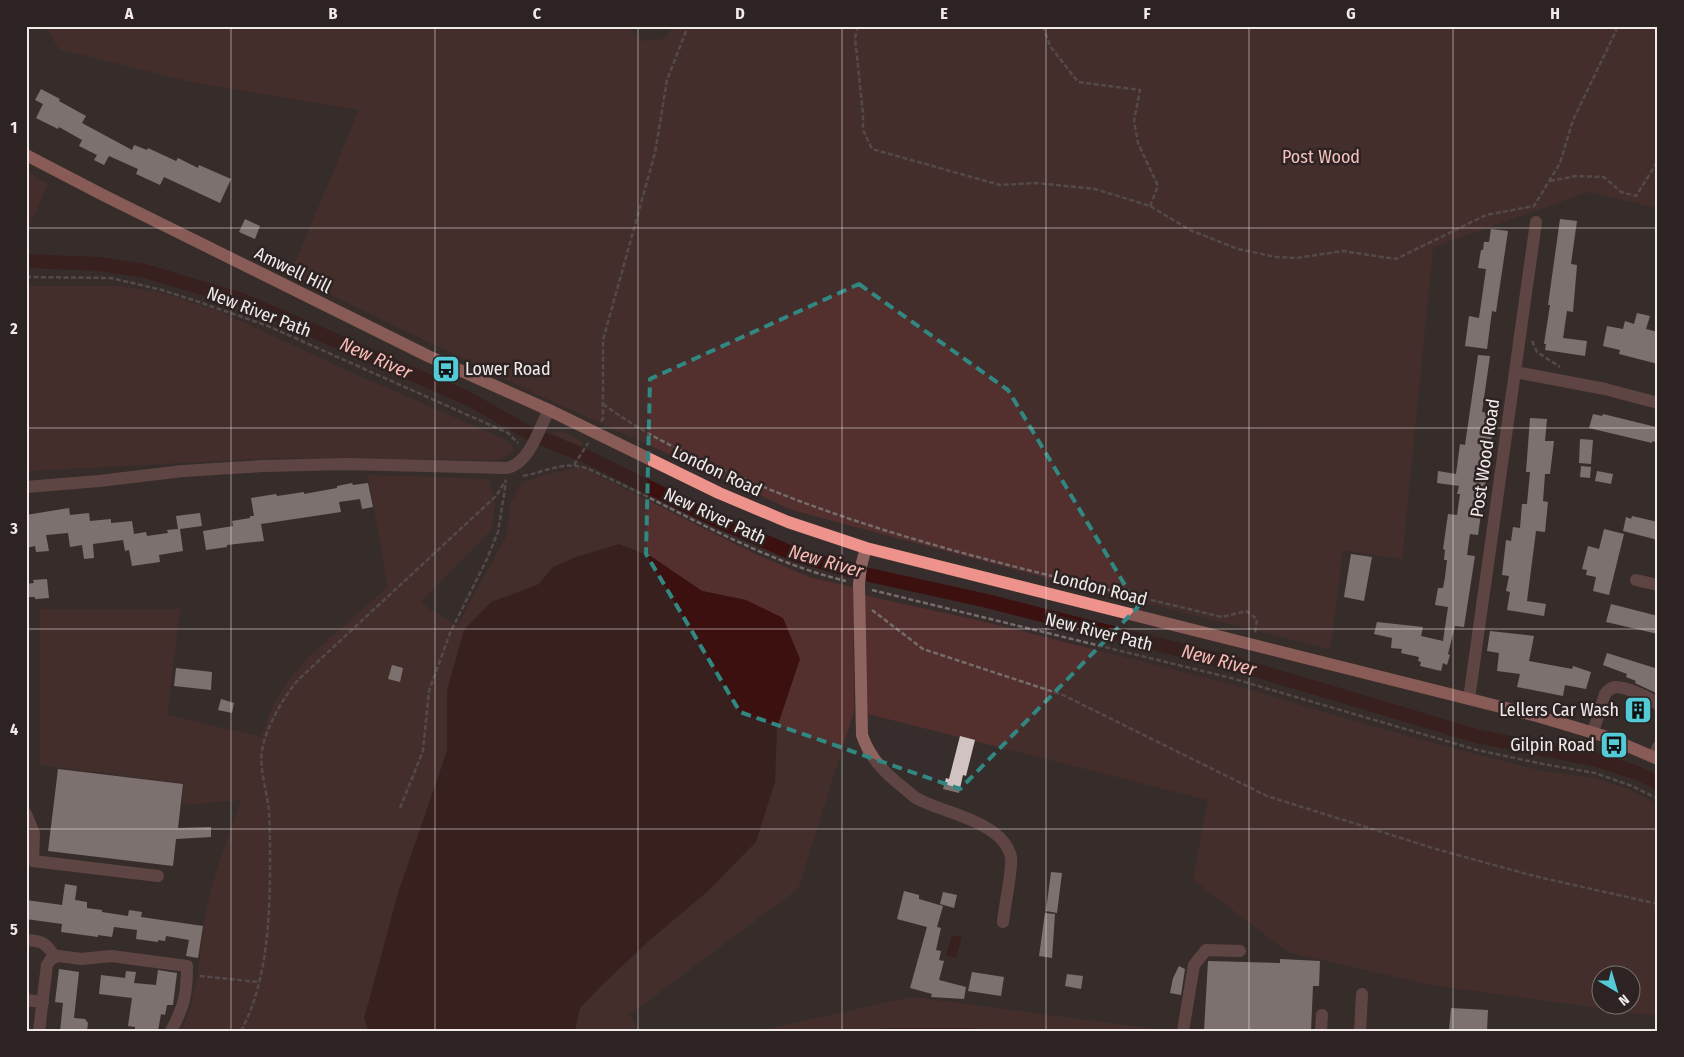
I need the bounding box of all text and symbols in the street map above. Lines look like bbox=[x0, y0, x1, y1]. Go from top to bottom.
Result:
text: A bbox=[124, 4, 134, 23]
text: B bbox=[329, 4, 338, 23]
text: C bbox=[533, 4, 542, 23]
text: D bbox=[735, 4, 745, 23]
text: E bbox=[940, 4, 948, 23]
text: F bbox=[1143, 4, 1151, 23]
text: G bbox=[1346, 4, 1356, 23]
text: H bbox=[1550, 4, 1560, 23]
text: 1 bbox=[11, 118, 17, 137]
park label: Post Wood bbox=[1282, 146, 1360, 168]
street label: Amwell Hill bbox=[251, 242, 335, 298]
street label: New River Path bbox=[204, 282, 314, 342]
text: 2 bbox=[9, 319, 18, 338]
water label: New River bbox=[337, 332, 417, 385]
bus stop icon: Lower Road bbox=[431, 354, 461, 384]
place label: Lower Road bbox=[465, 358, 551, 380]
street label: Post Wood Road bbox=[1466, 397, 1504, 519]
street label: London Road bbox=[669, 441, 765, 501]
street label: New River Path bbox=[660, 483, 770, 549]
text: 3 bbox=[9, 519, 18, 538]
water label: New River bbox=[786, 539, 867, 583]
street label: London Road bbox=[1050, 566, 1150, 610]
street label: New River Path bbox=[1043, 608, 1155, 656]
water label: New River bbox=[1179, 639, 1260, 681]
building icon: Lellers Car Wash bbox=[1623, 695, 1653, 725]
place label: Lellers Car Wash bbox=[1499, 699, 1619, 721]
text: 4 bbox=[10, 720, 18, 739]
bus stop icon: Gilpin Road bbox=[1599, 730, 1629, 760]
place label: Gilpin Road bbox=[1510, 734, 1595, 756]
text: 5 bbox=[10, 920, 18, 939]
north arrow bbox=[1592, 964, 1642, 1014]
text: N bbox=[1615, 991, 1632, 1009]

